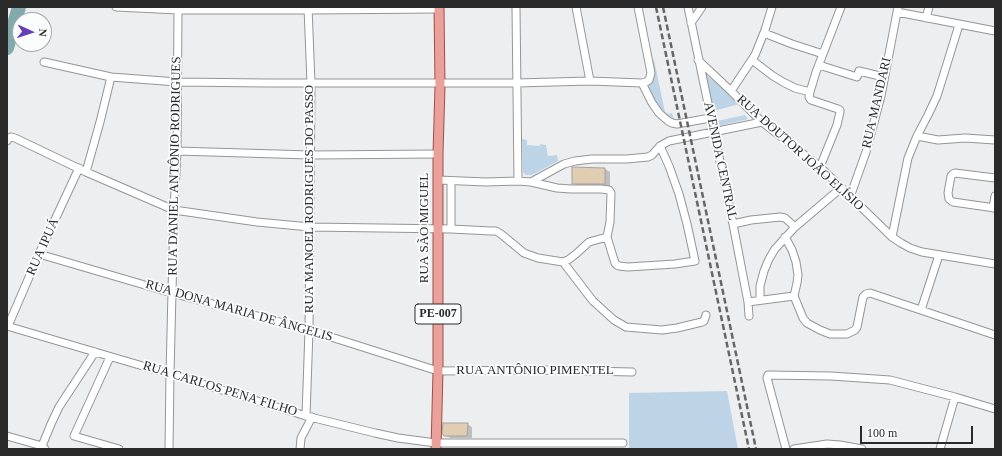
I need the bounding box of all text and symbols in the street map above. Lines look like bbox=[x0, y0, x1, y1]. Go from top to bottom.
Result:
north arrow bbox=[12, 12, 52, 52]
text: N bbox=[37, 28, 49, 37]
street label: RUA DANIEL ANTÔNIO RODRIGUES bbox=[165, 56, 185, 276]
street label: RUA MANDARI bbox=[859, 56, 895, 150]
street label: RUA MANOEL RODRIGUES DO PASSO bbox=[302, 85, 318, 313]
street label: RUA DOUTOR JOÃO ELÍSIO bbox=[733, 92, 867, 214]
street label: AVENIDA CENTRAL bbox=[700, 100, 740, 222]
street label: RUA SÃO MIGUEL bbox=[417, 173, 433, 283]
street label: RUA IPUÁ bbox=[23, 216, 63, 278]
street label: RUA DONA MARIA DE ÂNGELIS bbox=[143, 277, 335, 345]
road number: PE-007 bbox=[415, 304, 461, 324]
street label: RUA CARLOS PENA FILHO bbox=[141, 358, 299, 420]
street label: RUA ANTÔNIO PIMENTEL bbox=[456, 363, 614, 379]
scale bar bbox=[862, 418, 975, 444]
text: 100 m bbox=[867, 426, 897, 440]

